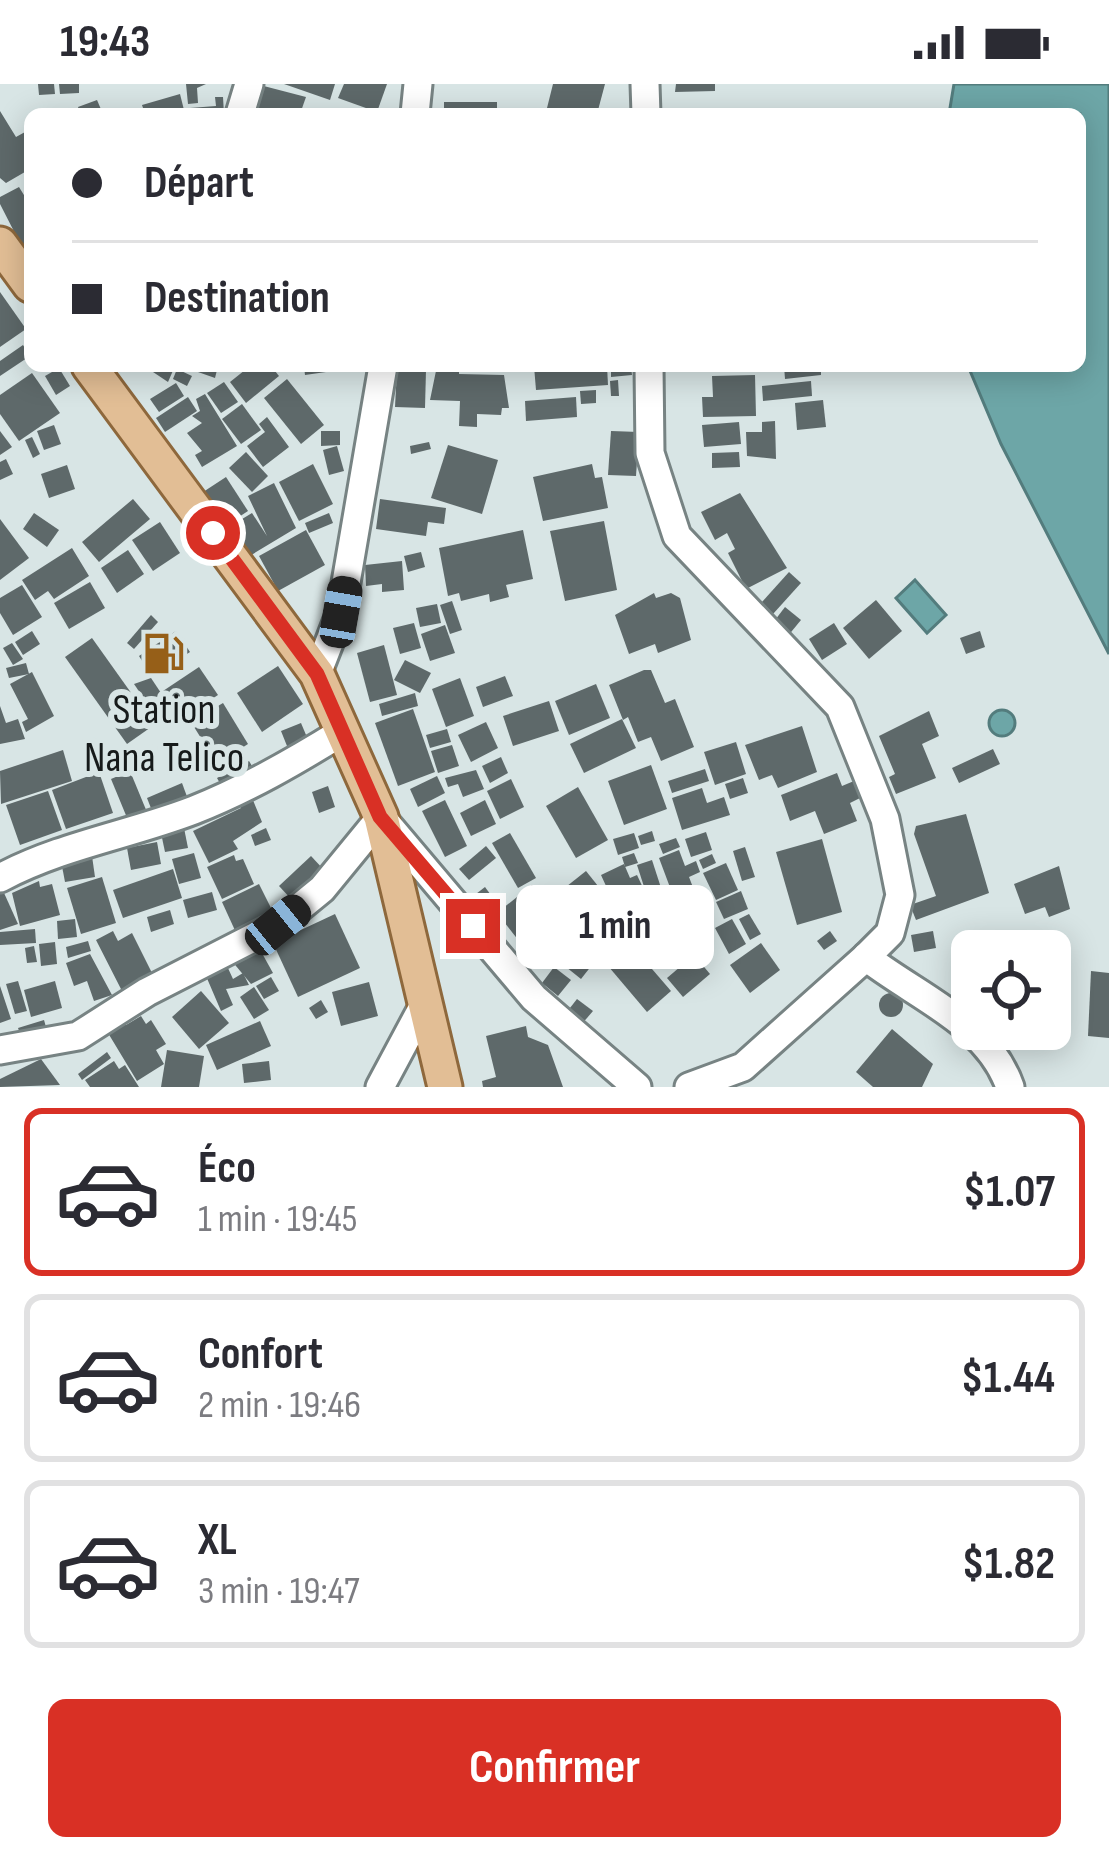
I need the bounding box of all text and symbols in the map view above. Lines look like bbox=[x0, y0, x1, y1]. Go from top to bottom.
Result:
text: 19:43 bbox=[60, 15, 150, 70]
text: Départ bbox=[144, 156, 254, 211]
text: Destination bbox=[144, 271, 330, 326]
route start bbox=[186, 506, 240, 560]
car bbox=[317, 573, 365, 651]
fuel station icon: Station Nana Telico bbox=[141, 631, 187, 677]
place label: Station Nana Telico bbox=[84, 685, 244, 784]
callout: 1 min bbox=[515, 884, 713, 968]
car bbox=[239, 888, 317, 962]
route end bbox=[446, 899, 500, 953]
text: 1 min bbox=[579, 903, 651, 950]
map controls bbox=[951, 930, 1071, 1050]
button: locate bbox=[951, 930, 1071, 1050]
icon: car bbox=[54, 1138, 162, 1246]
text: Éco bbox=[198, 1141, 256, 1196]
text: $1.07 bbox=[963, 1165, 1055, 1220]
text: 1 min · 19:45 bbox=[198, 1196, 357, 1243]
icon: car bbox=[54, 1324, 162, 1432]
text: Confort bbox=[198, 1327, 323, 1382]
text: $1.44 bbox=[961, 1351, 1055, 1406]
text: 2 min · 19:46 bbox=[198, 1382, 361, 1429]
icon: car bbox=[54, 1510, 162, 1618]
text: XL bbox=[198, 1513, 237, 1568]
text: $1.82 bbox=[962, 1537, 1055, 1592]
text: 3 min · 19:47 bbox=[198, 1568, 360, 1615]
button: Confirmer bbox=[48, 1699, 1061, 1837]

